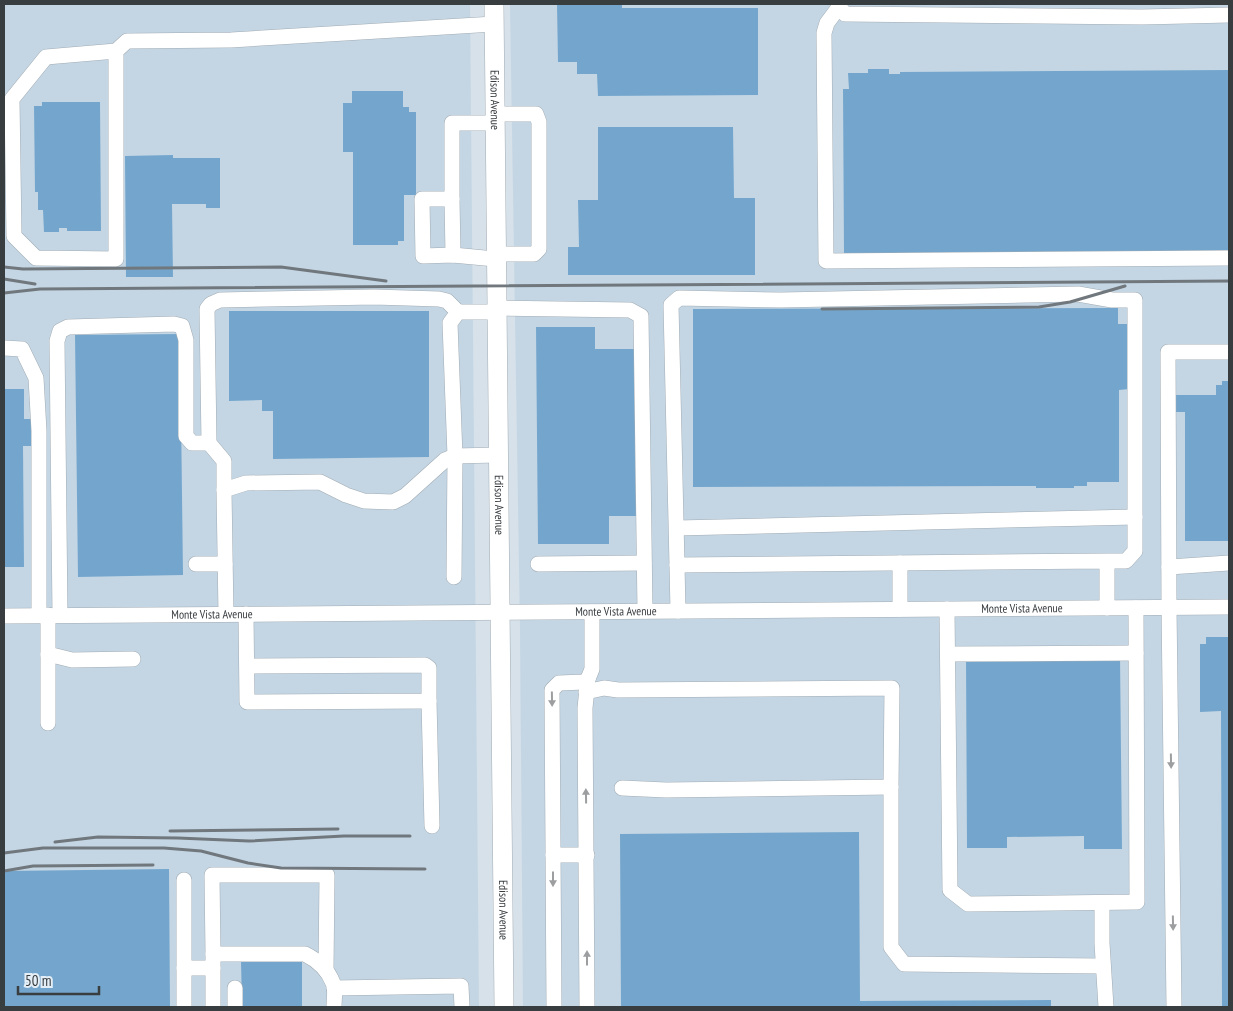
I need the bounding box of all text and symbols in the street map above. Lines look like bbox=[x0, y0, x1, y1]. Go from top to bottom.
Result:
street label: Edison Avenue bbox=[487, 70, 503, 130]
street label: Edison Avenue bbox=[492, 475, 507, 535]
street label: Monte Vista Avenue bbox=[981, 600, 1063, 616]
street label: Monte Vista Avenue bbox=[575, 603, 657, 619]
street label: Monte Vista Avenue bbox=[171, 606, 253, 622]
one-way arrow bbox=[548, 691, 556, 707]
one-way arrow bbox=[1167, 753, 1175, 769]
one-way arrow bbox=[582, 788, 590, 804]
one-way arrow bbox=[549, 871, 557, 887]
street label: Edison Avenue bbox=[496, 880, 512, 940]
one-way arrow bbox=[1169, 916, 1177, 932]
one-way arrow bbox=[583, 950, 591, 966]
scale bar bbox=[18, 964, 99, 996]
text: 50 m bbox=[25, 971, 51, 990]

